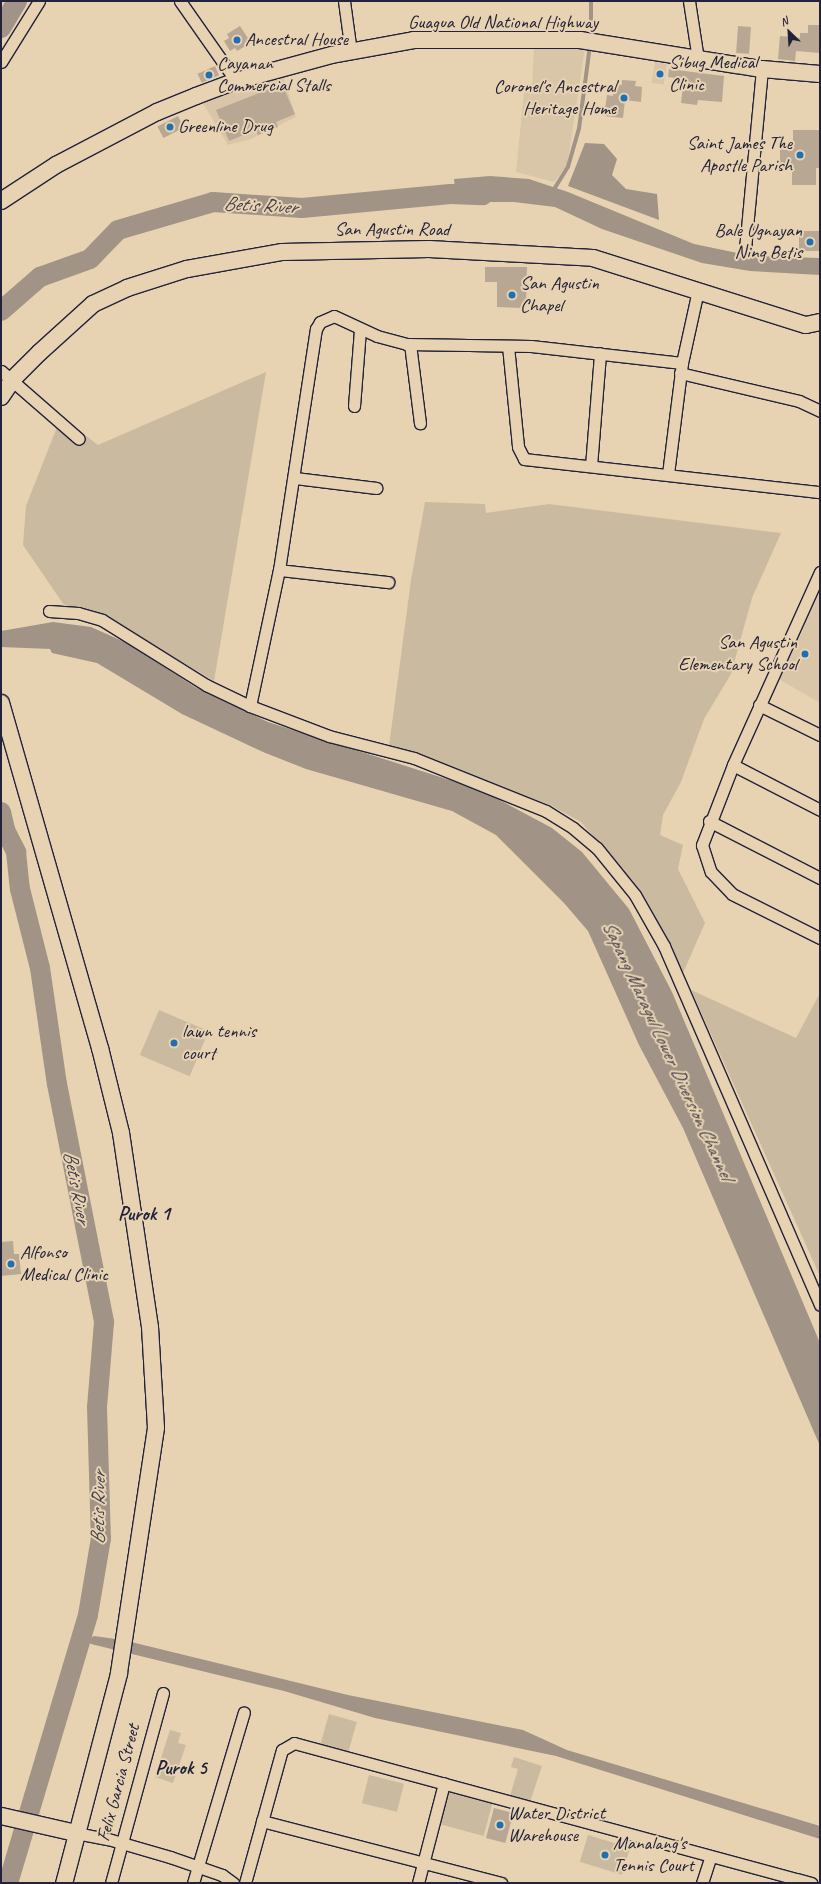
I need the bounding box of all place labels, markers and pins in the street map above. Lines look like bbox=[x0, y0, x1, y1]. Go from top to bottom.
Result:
place label: Ancestral House bbox=[245, 29, 348, 51]
marker: Ancestral House bbox=[232, 35, 242, 45]
place label: Sibug Medical Clinic bbox=[669, 52, 757, 96]
place label: Cayanan Commercial Stalls bbox=[217, 53, 331, 97]
marker: Sibug Medical Clinic bbox=[654, 68, 666, 80]
marker: Cayanan Commercial Stalls bbox=[204, 70, 214, 80]
place label: Coronel's Ancestral Heritage Home bbox=[494, 76, 616, 120]
marker: Coronel's Ancestral Heritage Home bbox=[619, 93, 629, 103]
place label: Greenline Drug bbox=[178, 116, 273, 138]
marker: Greenline Drug bbox=[165, 122, 175, 132]
place label: Saint James The Apostle Parish bbox=[686, 133, 792, 177]
marker: Saint James The Apostle Parish bbox=[795, 150, 805, 160]
place label: Bale Ugnayan Ning Betis bbox=[714, 220, 802, 264]
marker: Bale Ugnayan Ning Betis bbox=[805, 237, 815, 247]
place label: San Agustin Chapel bbox=[520, 273, 599, 317]
marker: San Agustin Chapel bbox=[507, 290, 517, 300]
place label: San Agustin Elementary School bbox=[678, 632, 797, 676]
marker: San Agustin Elementary School bbox=[800, 649, 810, 659]
place label: lawn tennis court bbox=[182, 1021, 256, 1065]
marker: lawn tennis court bbox=[169, 1038, 179, 1048]
place label: Alfonso Medical Clinic bbox=[20, 1242, 108, 1286]
marker: Alfonso Medical Clinic bbox=[5, 1258, 17, 1270]
place label: Water District Warehouse bbox=[508, 1803, 605, 1847]
marker: Water District Warehouse bbox=[495, 1820, 505, 1830]
place label: Manalang's Tennis Court bbox=[613, 1833, 694, 1877]
marker: Manalang's Tennis Court bbox=[600, 1850, 610, 1860]

